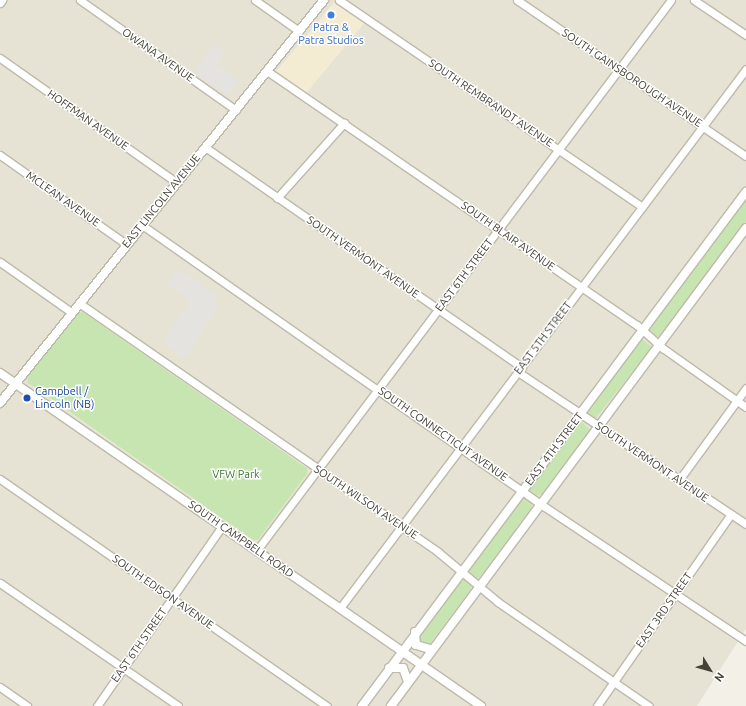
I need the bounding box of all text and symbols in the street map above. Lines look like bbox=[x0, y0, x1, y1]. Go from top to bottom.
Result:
marker: Patra & Patra Studios bbox=[326, 10, 336, 20]
place label: Patra & Patra Studios bbox=[298, 21, 364, 47]
street label: OWANA AVENUE bbox=[120, 25, 196, 85]
street label: SOUTH GAINSBOROUGH AVENUE bbox=[559, 26, 705, 130]
street label: SOUTH REMBRANDT AVENUE bbox=[426, 56, 556, 150]
street label: HOFFMAN AVENUE bbox=[45, 87, 131, 153]
street label: EAST LINCOLN AVENUE bbox=[119, 151, 203, 251]
street label: MCLEAN AVENUE bbox=[24, 169, 102, 229]
street label: SOUTH BLAIR AVENUE bbox=[458, 199, 558, 273]
street label: SOUTH VERMONT AVENUE bbox=[304, 213, 422, 301]
street label: EAST 6TH STREET bbox=[432, 236, 496, 314]
street label: EAST 5TH STREET bbox=[511, 299, 575, 377]
street label: SOUTH CONNECTICUT AVENUE bbox=[376, 384, 510, 484]
place label: Campbell / Lincoln (NB) bbox=[35, 385, 94, 411]
marker: Campbell / Lincoln (NB) bbox=[22, 393, 32, 403]
street label: EAST 4TH STREET bbox=[522, 410, 586, 488]
street label: SOUTH VERMONT AVENUE bbox=[593, 419, 711, 505]
street label: SOUTH WILSON AVENUE bbox=[311, 462, 421, 542]
park label: VFW Park bbox=[212, 467, 260, 481]
street label: SOUTH CAMPBELL ROAD bbox=[186, 498, 296, 580]
street label: SOUTH EDISON AVENUE bbox=[110, 552, 216, 632]
street label: EAST 3RD STREET bbox=[633, 570, 695, 650]
street label: EAST 6TH STREET bbox=[108, 605, 170, 685]
north arrow bbox=[690, 650, 730, 690]
text: N bbox=[712, 670, 727, 684]

